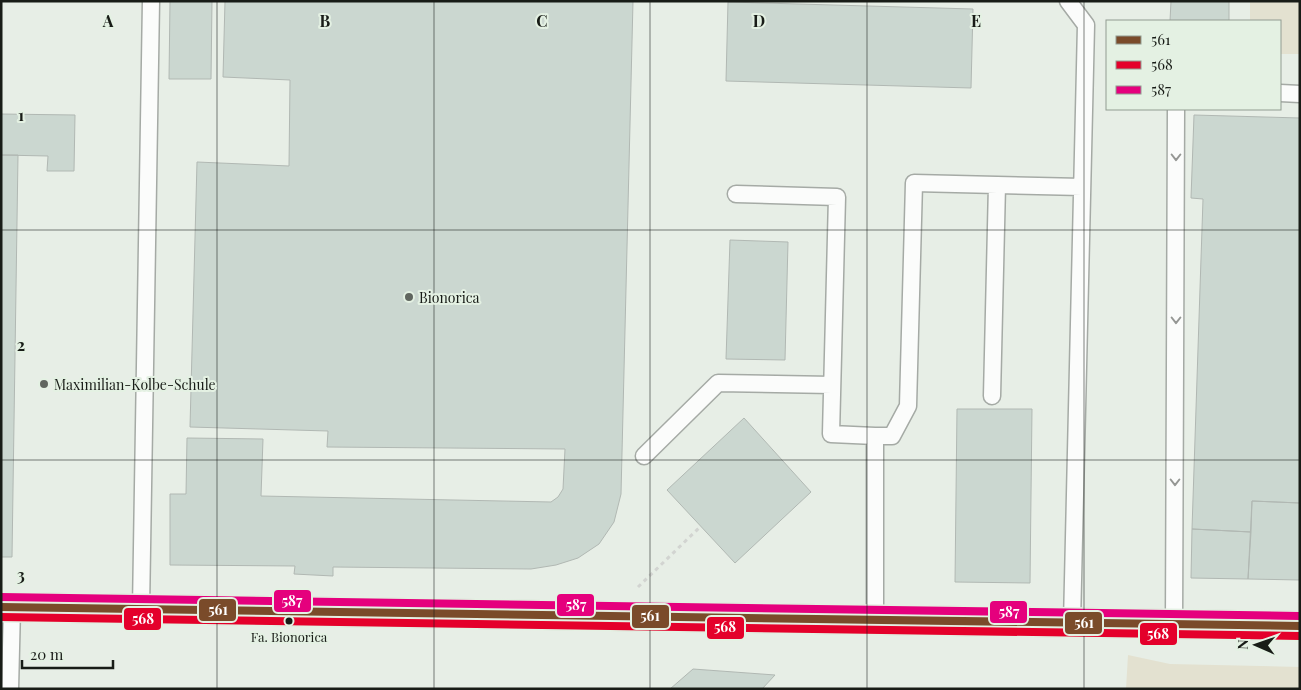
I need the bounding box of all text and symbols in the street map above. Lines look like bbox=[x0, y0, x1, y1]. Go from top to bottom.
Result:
text: A bbox=[102, 10, 114, 31]
text: B bbox=[320, 10, 331, 31]
text: C bbox=[536, 10, 548, 31]
text: D bbox=[753, 10, 765, 31]
text: E bbox=[971, 10, 981, 31]
legend bbox=[1106, 20, 1281, 110]
text: 561 bbox=[1151, 29, 1171, 49]
text: 568 bbox=[1151, 54, 1173, 74]
text: 587 bbox=[1151, 79, 1171, 99]
text: 1 bbox=[18, 104, 24, 125]
one-way arrow bbox=[1171, 154, 1181, 162]
place label: Bionorica bbox=[419, 288, 480, 307]
marker: Bionorica bbox=[403, 291, 415, 303]
one-way arrow bbox=[1171, 316, 1181, 324]
text: 2 bbox=[17, 334, 25, 355]
place label: Maximilian-Kolbe-Schule bbox=[54, 375, 216, 394]
marker: Maximilian-Kolbe-Schule bbox=[38, 378, 50, 390]
one-way arrow bbox=[1170, 479, 1180, 487]
text: 3 bbox=[17, 564, 25, 585]
line badge: 587 bbox=[273, 589, 312, 613]
text: 587 bbox=[282, 591, 303, 610]
line badge: 587 bbox=[556, 593, 595, 617]
text: 587 bbox=[566, 595, 587, 614]
line badge: 561 bbox=[198, 598, 237, 622]
text: 561 bbox=[208, 600, 228, 619]
line badge: 587 bbox=[989, 600, 1028, 624]
text: 587 bbox=[999, 602, 1020, 621]
line badge: 561 bbox=[631, 604, 670, 629]
text: 561 bbox=[640, 606, 660, 625]
line badge: 568 bbox=[123, 607, 162, 631]
text: 568 bbox=[132, 609, 154, 628]
line badge: 561 bbox=[1064, 611, 1103, 635]
text: 561 bbox=[1074, 613, 1094, 632]
marker: Fa. Bionorica bbox=[284, 616, 294, 626]
line badge: 568 bbox=[706, 616, 745, 640]
text: 568 bbox=[714, 617, 736, 636]
north arrow bbox=[1231, 620, 1281, 670]
line badge: 568 bbox=[1139, 622, 1178, 646]
text: 568 bbox=[1147, 624, 1169, 643]
place label: Fa. Bionorica bbox=[251, 628, 328, 645]
scale bar bbox=[22, 638, 114, 670]
text: N bbox=[1233, 639, 1252, 650]
text: 20 m bbox=[30, 644, 64, 664]

